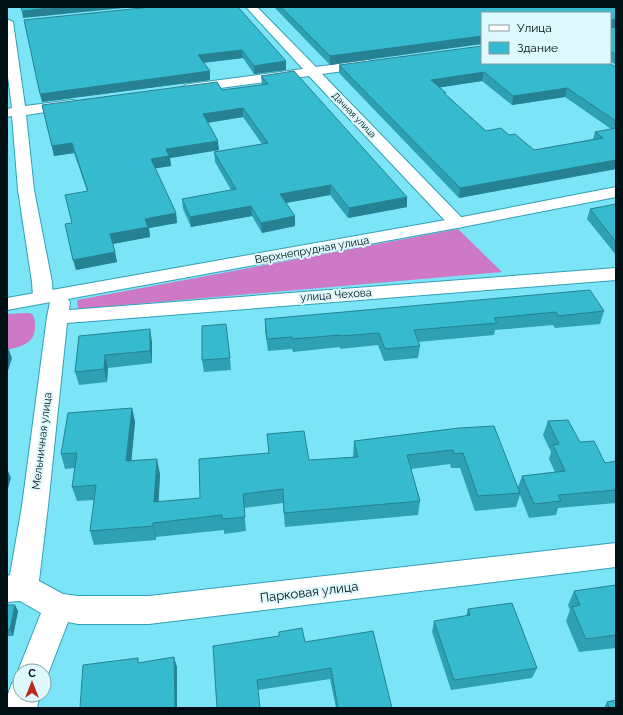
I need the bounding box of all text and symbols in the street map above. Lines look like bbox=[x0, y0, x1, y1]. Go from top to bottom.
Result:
legend bbox=[481, 12, 611, 64]
text: Улица bbox=[517, 21, 552, 35]
text: Здание bbox=[517, 41, 558, 55]
street label: Дачная улица bbox=[330, 90, 378, 140]
street label: Верхнепрудная улица bbox=[254, 234, 370, 266]
street label: улица Чехова bbox=[300, 286, 372, 304]
street label: Мельничная улица bbox=[30, 392, 54, 490]
street label: Парковая улица bbox=[259, 579, 359, 605]
north arrow bbox=[12, 663, 52, 703]
text: С bbox=[28, 667, 36, 680]

